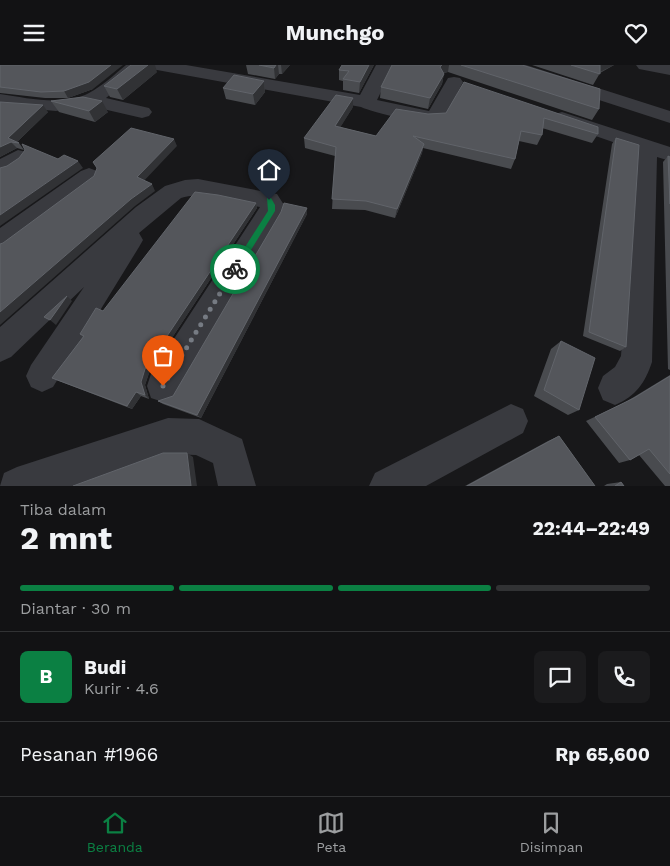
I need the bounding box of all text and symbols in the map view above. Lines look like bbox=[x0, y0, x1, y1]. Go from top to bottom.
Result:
icon: menu bbox=[20, 19, 48, 47]
icon: heart bbox=[622, 19, 650, 47]
text: Munchgo bbox=[286, 20, 384, 45]
pin bbox=[248, 149, 290, 200]
icon: home bbox=[255, 156, 283, 184]
courier bbox=[210, 244, 260, 294]
icon: bike bbox=[221, 255, 249, 283]
pin bbox=[142, 335, 184, 386]
icon: bag bbox=[149, 342, 177, 370]
text: Tiba dalam bbox=[20, 500, 106, 519]
text: 22:44–22:49 bbox=[532, 517, 650, 540]
text: 2 mnt bbox=[20, 519, 112, 557]
text: Diantar · 30 m bbox=[20, 599, 131, 618]
button: chat bbox=[534, 651, 586, 703]
button: phone bbox=[598, 651, 650, 703]
text: Budi bbox=[84, 656, 126, 679]
text: B bbox=[40, 665, 53, 688]
text: Kurir · 4.6 bbox=[84, 679, 159, 698]
text: Pesanan #1966 bbox=[20, 743, 158, 766]
text: Rp 65,600 bbox=[555, 743, 650, 766]
tab: Beranda bbox=[87, 809, 143, 855]
tab: Peta bbox=[316, 809, 346, 855]
tab: Disimpan bbox=[520, 809, 583, 855]

